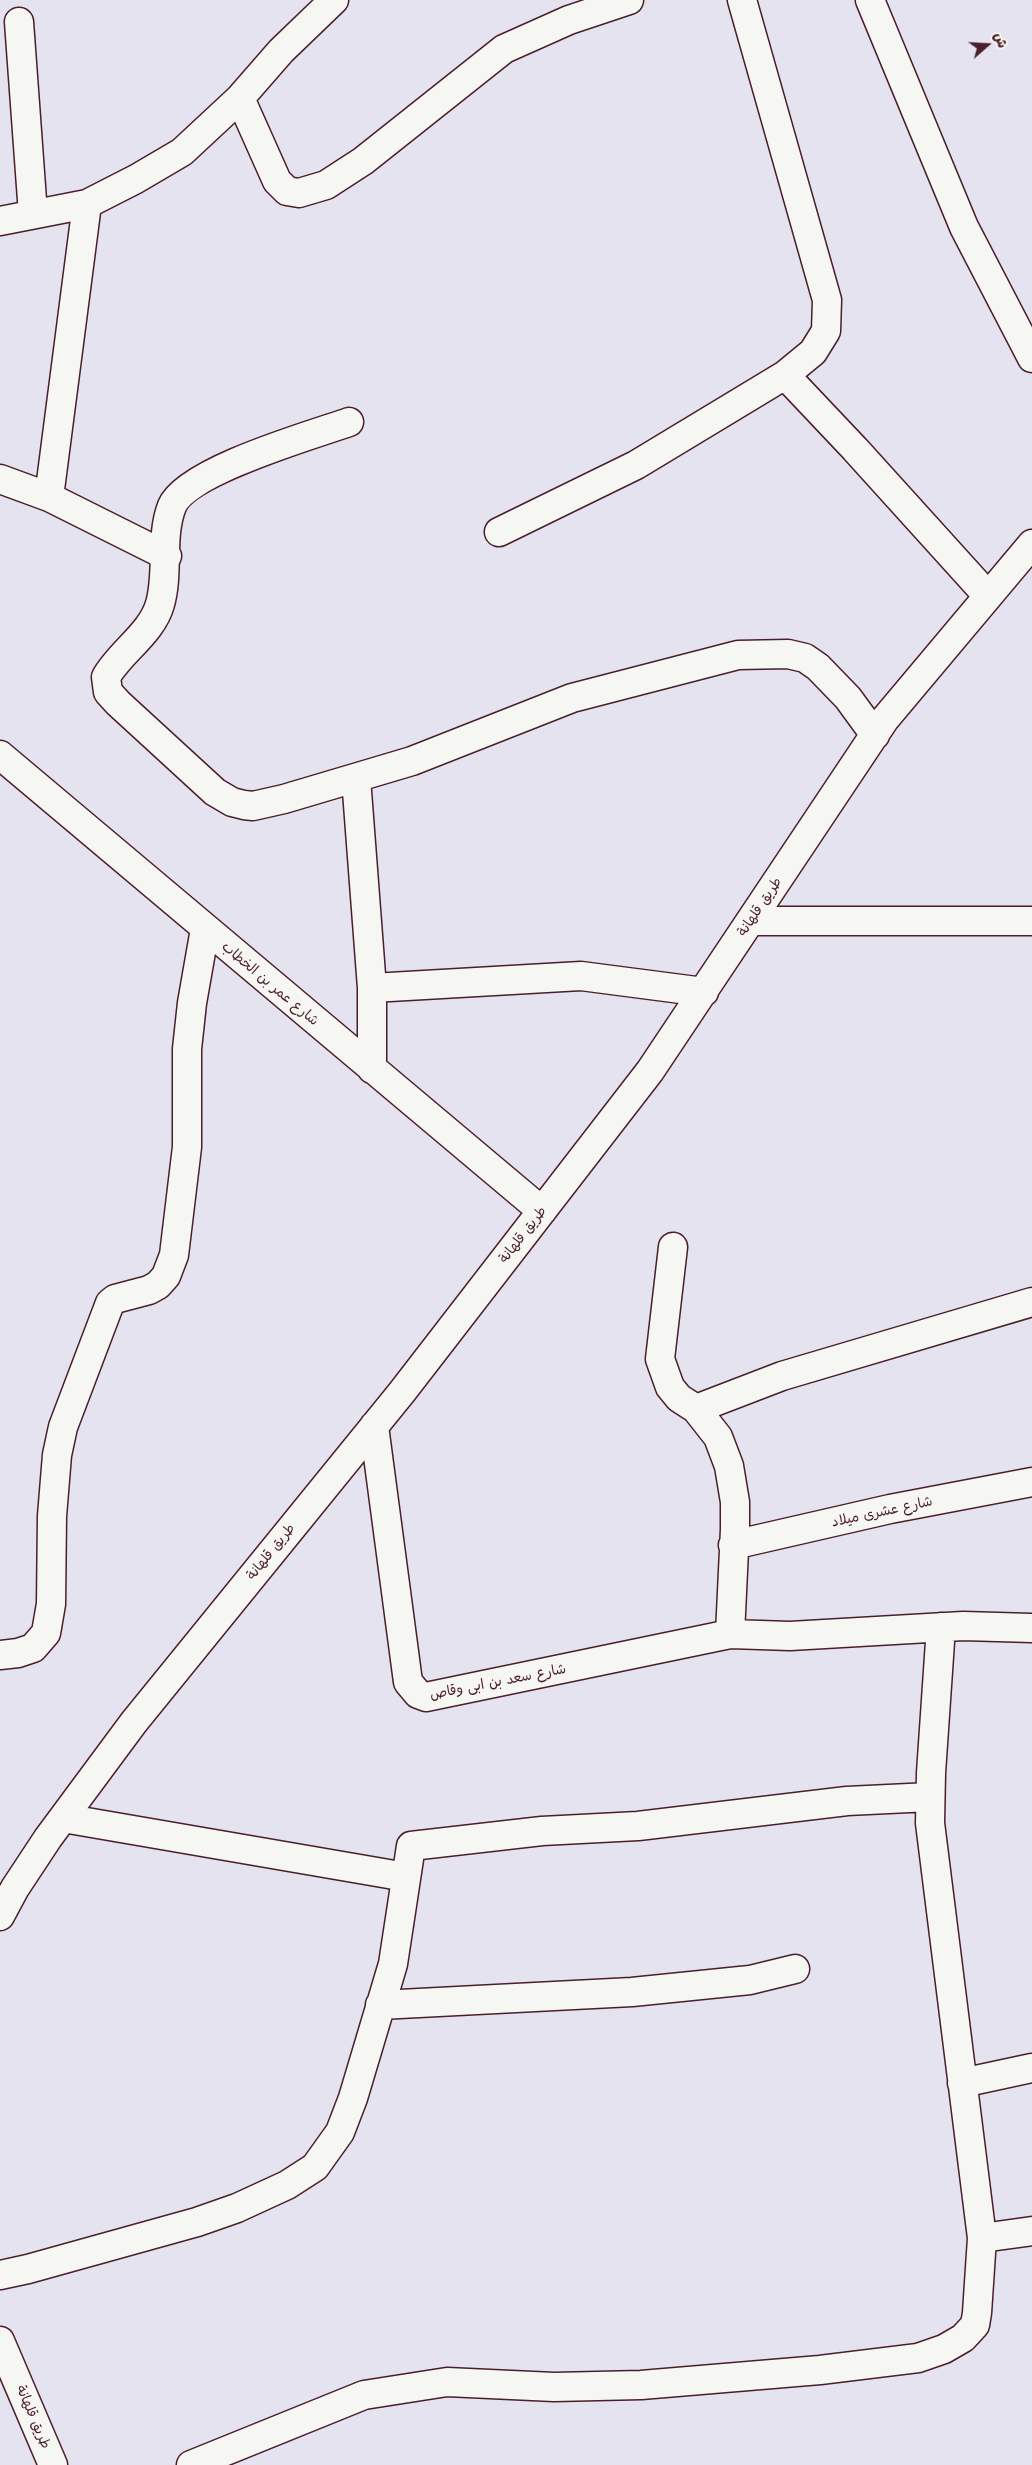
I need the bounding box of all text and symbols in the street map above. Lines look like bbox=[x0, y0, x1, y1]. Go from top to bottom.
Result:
north arrow bbox=[962, 20, 1012, 70]
text: ش bbox=[989, 29, 1014, 51]
street label: طريق قلهانة bbox=[734, 874, 786, 940]
street label: شارع عمر بن الخطاب bbox=[218, 938, 322, 1030]
street label: طريق قلهانة bbox=[496, 1203, 550, 1267]
street label: شارع عشرى ميلاد bbox=[830, 1493, 934, 1531]
street label: طريق قلهانة bbox=[243, 1520, 299, 1584]
street label: شارع سعد بن ابى وقاص bbox=[428, 1661, 568, 1703]
street label: طريق قلهانة bbox=[12, 2383, 54, 2451]

